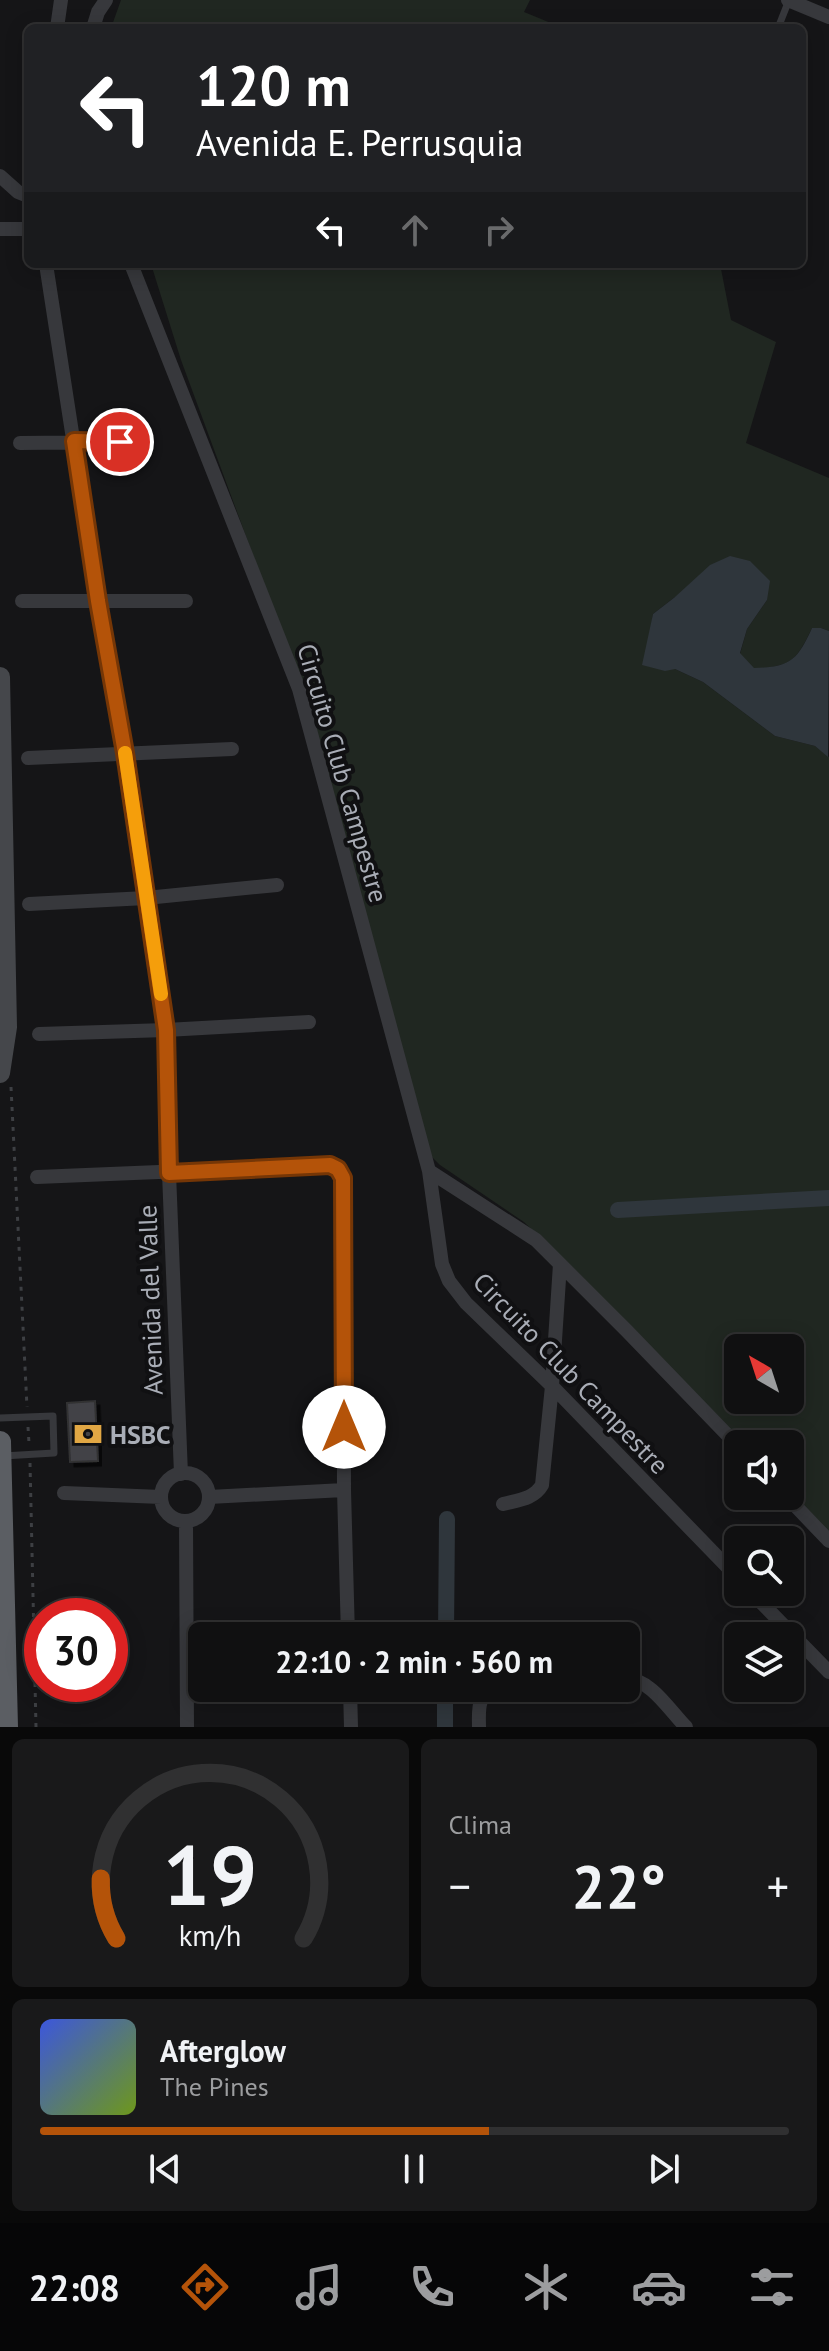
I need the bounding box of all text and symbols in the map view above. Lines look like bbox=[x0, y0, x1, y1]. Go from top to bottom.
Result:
text: 120 m bbox=[196, 49, 351, 121]
icon: left bbox=[64, 56, 168, 160]
text: Avenida E. Perrusquia bbox=[196, 119, 523, 166]
icon: left bbox=[309, 208, 353, 252]
icon: ahead bbox=[393, 208, 437, 252]
icon: right bbox=[477, 208, 521, 252]
pin bbox=[86, 408, 154, 476]
icon: arrive bbox=[98, 420, 142, 464]
street label: Circuito Club Campestre bbox=[290, 640, 396, 906]
street label: Avenida del Valle bbox=[130, 1204, 170, 1396]
street label: Circuito Club Campestre bbox=[466, 1265, 676, 1481]
north arrow bbox=[724, 1334, 804, 1414]
map controls bbox=[724, 1334, 804, 1702]
position arrow bbox=[302, 1385, 386, 1469]
place label: HSBC bbox=[110, 1418, 171, 1451]
bank icon: HSBC bbox=[73, 1419, 103, 1449]
button: sound bbox=[724, 1430, 804, 1510]
button: search bbox=[724, 1526, 804, 1606]
speed limit sign: 30 bbox=[24, 1598, 128, 1702]
button: layers bbox=[724, 1622, 804, 1702]
text: 22:10 · 2 min · 560 m bbox=[275, 1642, 553, 1681]
text: Clima bbox=[449, 1808, 512, 1841]
text: 19 bbox=[163, 1820, 257, 1928]
text: 22° bbox=[572, 1847, 666, 1925]
text: − bbox=[449, 1857, 471, 1914]
text: + bbox=[767, 1857, 789, 1914]
text: km/h bbox=[179, 1917, 242, 1954]
text: Afterglow bbox=[160, 2031, 286, 2070]
text: The Pines bbox=[160, 2070, 269, 2103]
icon: previous bbox=[143, 2147, 187, 2191]
icon: pause bbox=[392, 2147, 436, 2191]
icon: next bbox=[642, 2147, 686, 2191]
icon: directions bbox=[177, 2259, 233, 2315]
icon: music bbox=[291, 2259, 347, 2315]
icon: phone bbox=[404, 2259, 460, 2315]
icon: climate bbox=[518, 2259, 574, 2315]
icon: car bbox=[631, 2259, 687, 2315]
icon: filters bbox=[744, 2259, 800, 2315]
text: 22:08 bbox=[29, 2264, 120, 2311]

